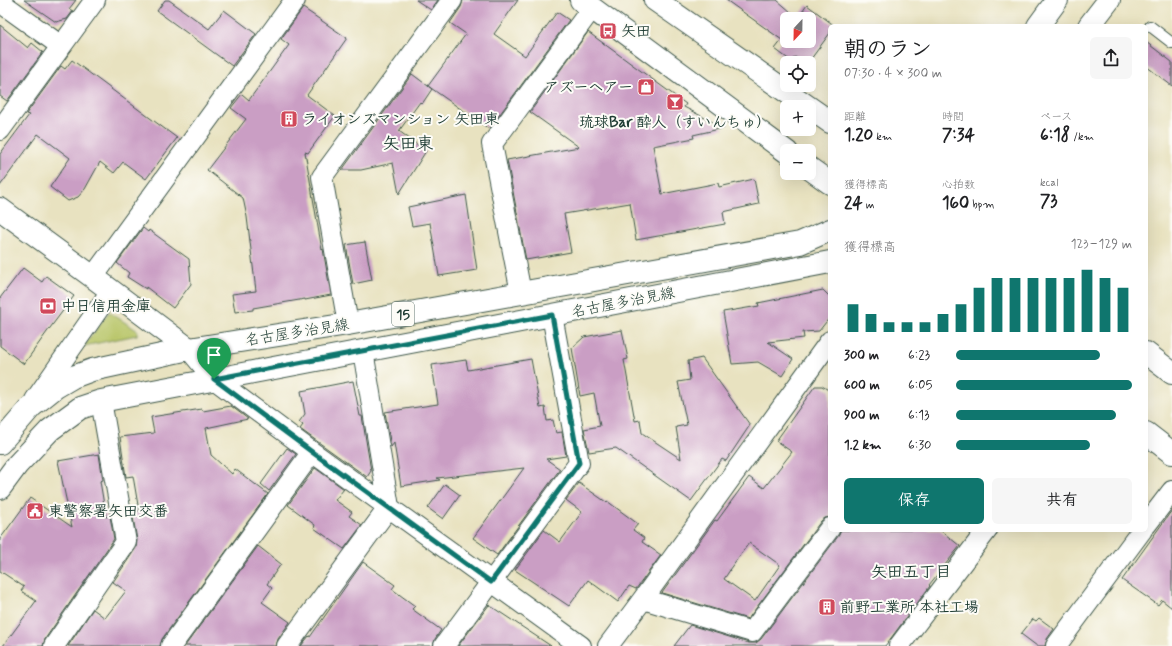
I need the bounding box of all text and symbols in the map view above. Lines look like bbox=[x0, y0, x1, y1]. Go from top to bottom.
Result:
north arrow bbox=[780, 12, 816, 48]
map controls bbox=[780, 12, 816, 180]
bus stop icon: 矢田 bbox=[598, 21, 618, 41]
place label: 矢田 bbox=[621, 22, 651, 42]
text: 朝のラン bbox=[844, 36, 932, 64]
button: share bbox=[1090, 37, 1132, 79]
button: locate bbox=[780, 56, 816, 92]
text: 07:30 · 4 × 300 m bbox=[844, 65, 942, 82]
shop icon: アズーヘアー bbox=[636, 77, 656, 97]
place label: アズーヘアー bbox=[544, 78, 633, 98]
bar icon: 琉球Bar 酔人（すいんちゅ） bbox=[665, 92, 685, 112]
button: + bbox=[780, 100, 816, 136]
building icon: ライオンズマンション 矢田東 bbox=[279, 109, 299, 129]
place label: ライオンズマンション 矢田東 bbox=[302, 110, 499, 130]
text: 距離 bbox=[844, 110, 866, 124]
text: 時間 bbox=[942, 110, 964, 124]
text: ペース bbox=[1040, 110, 1072, 124]
place label: 琉球Bar 酔人（すいんちゅ） bbox=[579, 113, 771, 133]
text: 1.20 bbox=[844, 124, 873, 146]
text: 7:34 bbox=[942, 124, 975, 146]
text: 6:18 bbox=[1040, 124, 1070, 146]
text: km bbox=[873, 130, 892, 144]
text: /km bbox=[1070, 130, 1094, 144]
district label: 矢田東 bbox=[383, 133, 434, 155]
button: − bbox=[780, 144, 816, 180]
text: kcal bbox=[1040, 176, 1058, 190]
text: 獲得標高 bbox=[844, 178, 888, 192]
text: 心拍数 bbox=[942, 178, 975, 192]
text: 73 bbox=[1040, 190, 1058, 212]
text: 24 bbox=[844, 192, 863, 214]
text: 160 bbox=[942, 192, 969, 214]
text: m bbox=[863, 198, 874, 212]
text: bpm bbox=[969, 198, 994, 212]
text: 123–129 m bbox=[1071, 236, 1132, 253]
text: 獲得標高 bbox=[844, 239, 896, 256]
street label: 名古屋多治見線 bbox=[570, 283, 677, 323]
bank icon: 中日信用金庫 bbox=[38, 296, 58, 316]
place label: 中日信用金庫 bbox=[61, 297, 151, 317]
road number: 15 bbox=[392, 302, 414, 326]
street label: 名古屋多治見線 bbox=[244, 315, 351, 351]
pin bbox=[197, 338, 231, 379]
icon: arrive bbox=[203, 344, 225, 366]
text: 300 m bbox=[844, 347, 879, 364]
text: 6:23 bbox=[908, 347, 930, 364]
text: 600 m bbox=[844, 377, 880, 394]
text: 6:05 bbox=[908, 377, 932, 394]
text: 900 m bbox=[844, 407, 880, 424]
text: 6:13 bbox=[908, 407, 929, 424]
text: 1.2 km bbox=[844, 437, 881, 454]
text: 6:30 bbox=[908, 437, 931, 454]
button: 保存 bbox=[844, 478, 984, 524]
button: 共有 bbox=[992, 478, 1132, 524]
public building icon: 東警察署矢田交番 bbox=[25, 501, 45, 521]
place label: 東警察署矢田交番 bbox=[48, 502, 168, 522]
district label: 矢田五丁目 bbox=[871, 562, 951, 583]
building icon: 前野工業所 本社工場 bbox=[817, 597, 837, 617]
place label: 前野工業所 本社工場 bbox=[840, 598, 979, 618]

